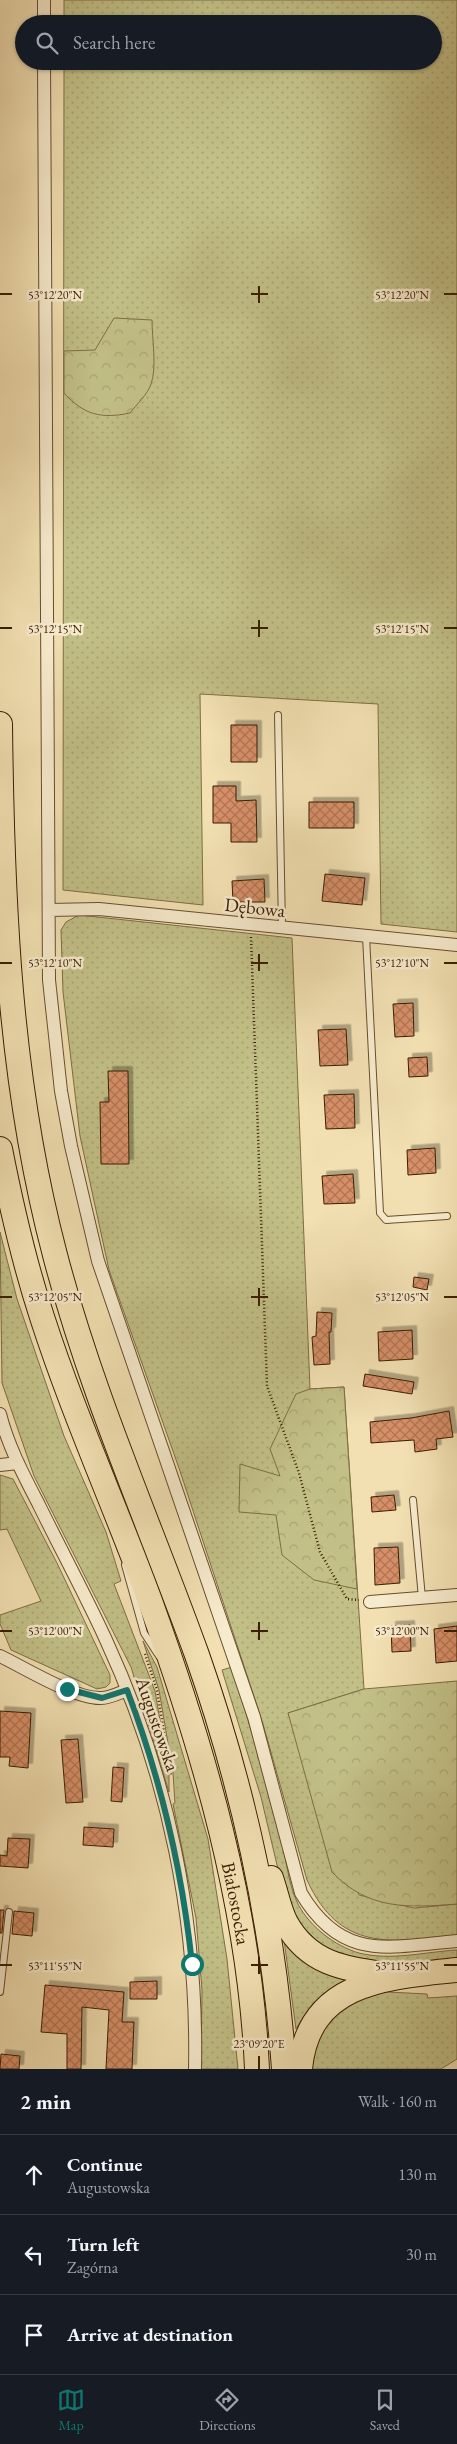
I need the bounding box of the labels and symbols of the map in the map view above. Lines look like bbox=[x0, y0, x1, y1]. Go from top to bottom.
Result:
text: 53°12'20"N bbox=[28, 287, 82, 303]
text: 53°12'20"N bbox=[375, 287, 429, 303]
text: 53°12'15"N bbox=[28, 621, 82, 637]
text: 53°12'15"N bbox=[375, 621, 429, 637]
street label: Dębowa bbox=[223, 892, 287, 923]
text: 53°12'10"N bbox=[28, 955, 82, 971]
text: 53°12'10"N bbox=[375, 955, 429, 971]
text: 53°12'05"N bbox=[28, 1289, 82, 1305]
text: 53°12'05"N bbox=[375, 1289, 429, 1305]
text: 53°12'00"N bbox=[28, 1623, 82, 1639]
text: 53°12'00"N bbox=[375, 1623, 429, 1639]
street label: Augustowska bbox=[129, 1673, 185, 1775]
route end bbox=[56, 1678, 79, 1701]
street label: Białostocka bbox=[216, 1860, 256, 1947]
route start bbox=[181, 1953, 204, 1976]
text: 53°11'55"N bbox=[28, 1958, 82, 1974]
text: 53°11'55"N bbox=[375, 1958, 429, 1974]
text: 23°09'20"E bbox=[233, 2036, 285, 2052]

